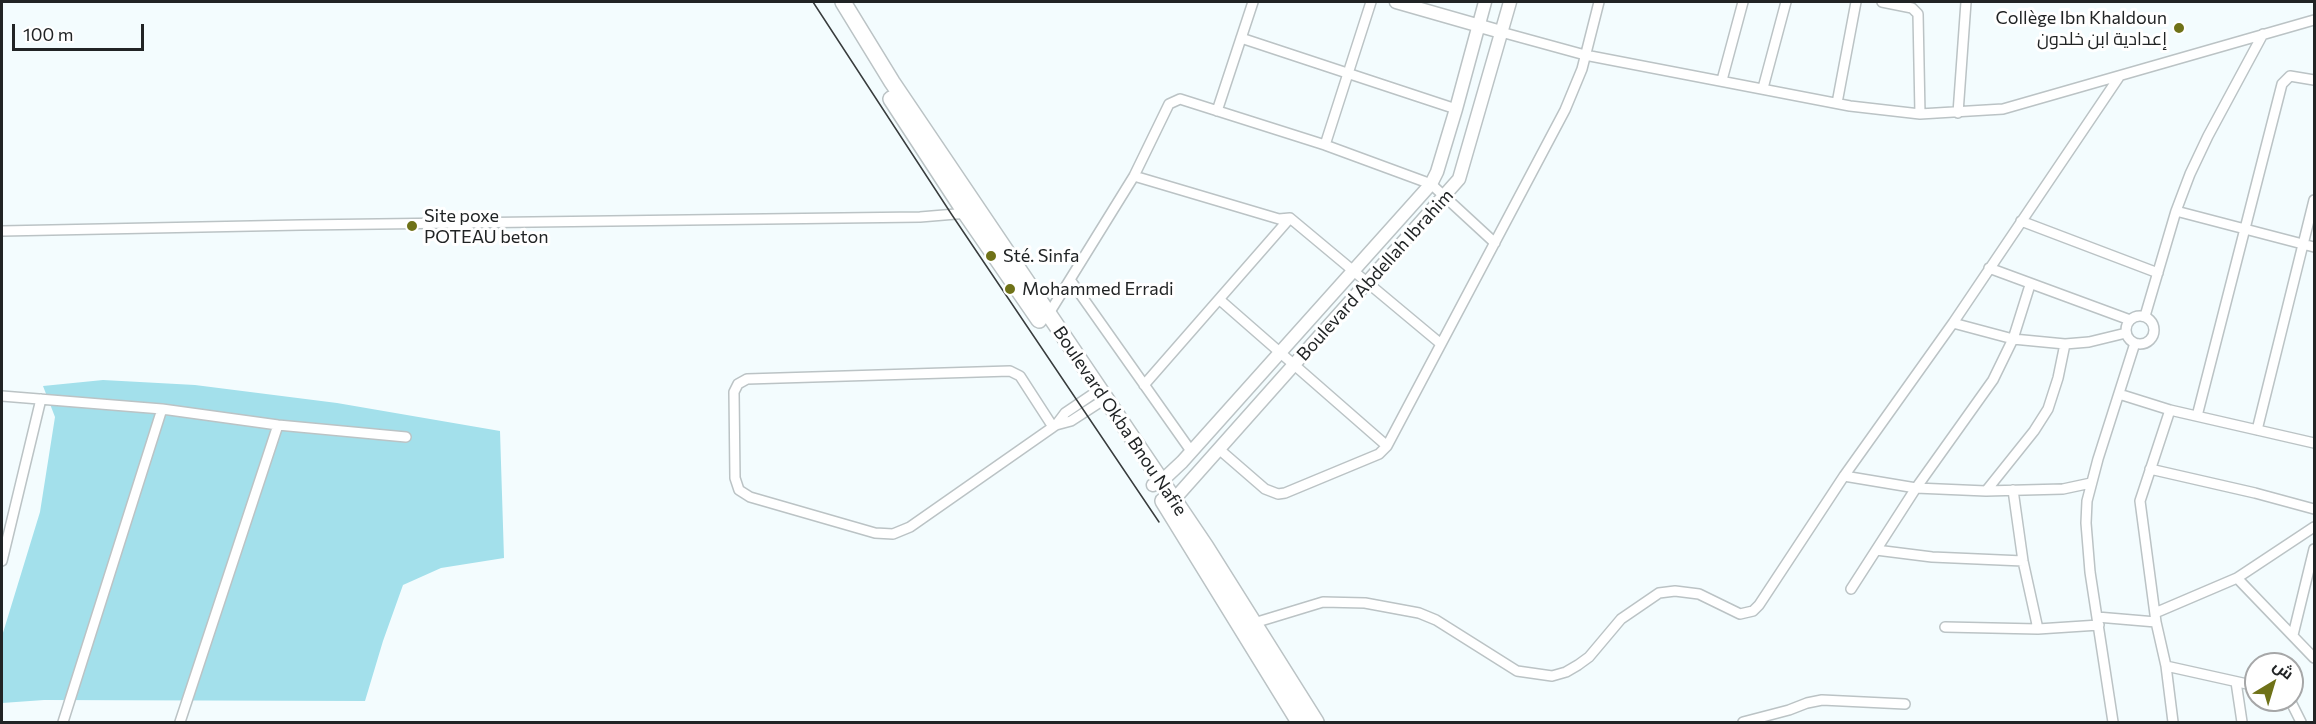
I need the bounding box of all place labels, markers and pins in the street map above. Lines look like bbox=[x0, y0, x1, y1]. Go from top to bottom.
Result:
place label: Collège Ibn Khaldoun إعدادية ابن خلدون bbox=[1995, 7, 2167, 50]
marker: Collège Ibn Khaldoun إعدادية ابن خلدون bbox=[2172, 21, 2186, 35]
place label: Site poxe POTEAU beton bbox=[424, 205, 548, 248]
marker: Site poxe POTEAU beton bbox=[405, 219, 419, 233]
place label: Sté. Sinfa bbox=[1003, 245, 1080, 267]
marker: Sté. Sinfa bbox=[984, 249, 998, 263]
place label: Mohammed Erradi bbox=[1022, 278, 1174, 300]
marker: Mohammed Erradi bbox=[1003, 282, 1017, 296]

